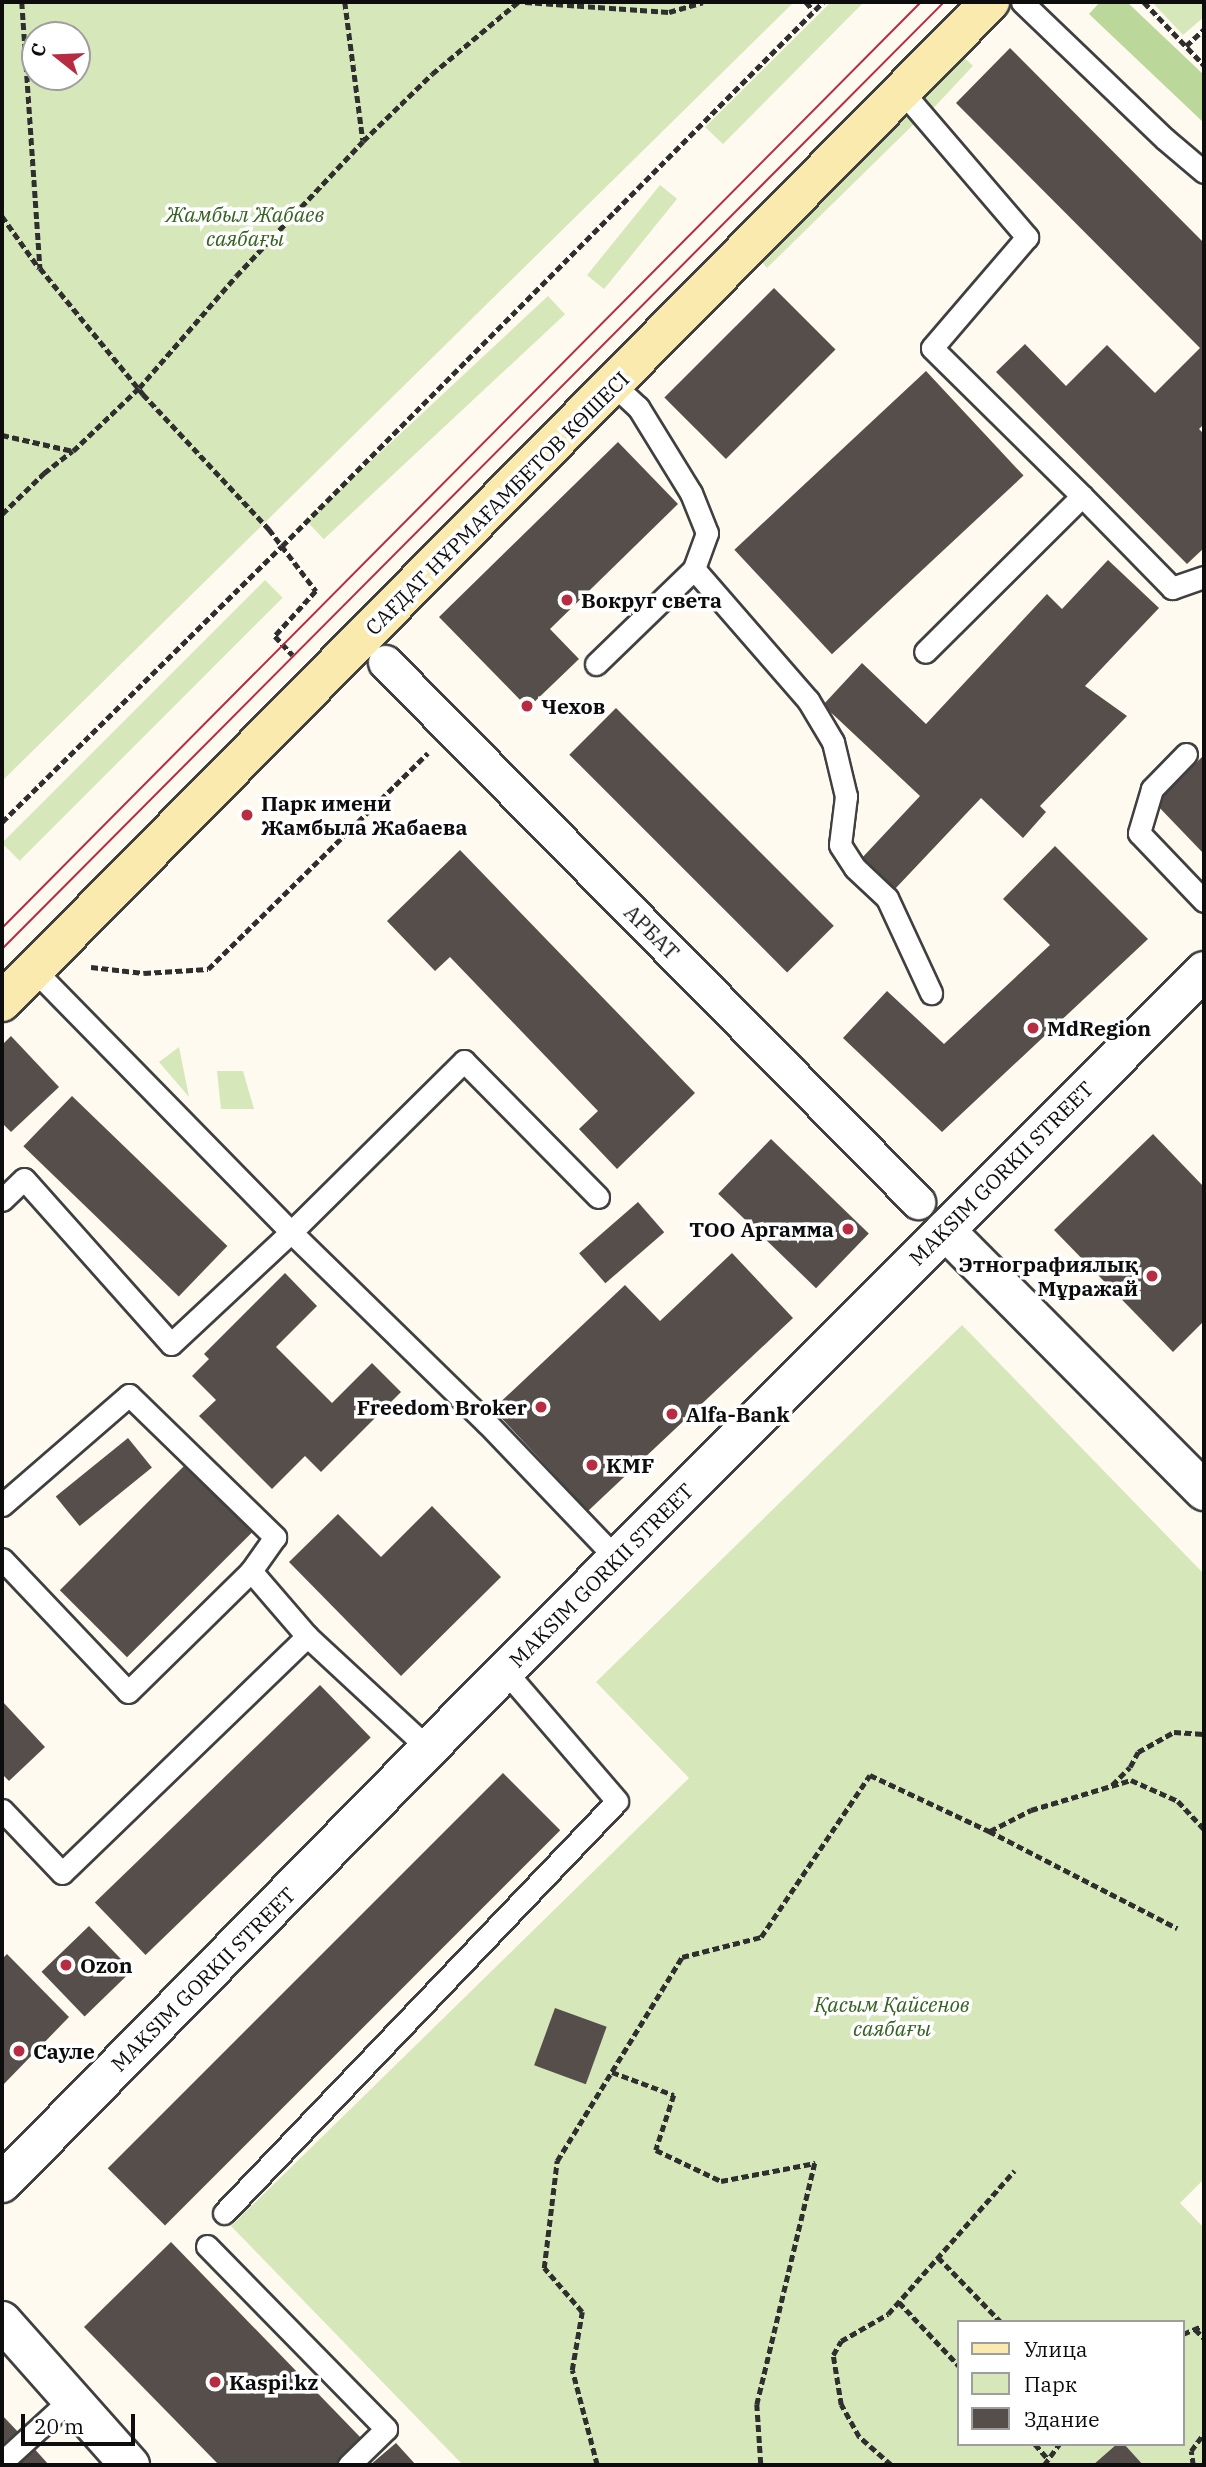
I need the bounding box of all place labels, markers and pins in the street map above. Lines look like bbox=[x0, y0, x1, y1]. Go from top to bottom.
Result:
place label: Вокруг света bbox=[581, 587, 722, 613]
marker: Вокруг света bbox=[559, 592, 575, 608]
place label: Чехов bbox=[541, 693, 605, 719]
marker: Чехов bbox=[519, 698, 535, 714]
place label: Парк имени Жамбыла Жабаева bbox=[261, 790, 467, 840]
marker: Парк имени Жамбыла Жабаева bbox=[239, 807, 255, 823]
place label: MdRegion bbox=[1047, 1015, 1151, 1041]
marker: MdRegion bbox=[1025, 1020, 1041, 1036]
place label: ТОО Аргамма bbox=[689, 1216, 834, 1242]
marker: ТОО Аргамма bbox=[840, 1221, 856, 1237]
place label: Этнографиялық Мұражай bbox=[959, 1251, 1138, 1301]
marker: Этнографиялық Мұражай bbox=[1144, 1268, 1160, 1284]
place label: Freedom Broker bbox=[357, 1394, 527, 1420]
marker: Freedom Broker bbox=[533, 1399, 549, 1415]
place label: Alfa-Bank bbox=[686, 1401, 790, 1427]
marker: Alfa-Bank bbox=[664, 1406, 680, 1422]
place label: KMF bbox=[606, 1452, 654, 1478]
marker: KMF bbox=[584, 1457, 600, 1473]
place label: Ozon bbox=[80, 1952, 133, 1978]
marker: Ozon bbox=[58, 1957, 74, 1973]
place label: Сауле bbox=[33, 2038, 95, 2064]
marker: Сауле bbox=[11, 2043, 27, 2059]
place label: Kaspi.kz bbox=[229, 2369, 318, 2395]
marker: Kaspi.kz bbox=[207, 2374, 223, 2390]

